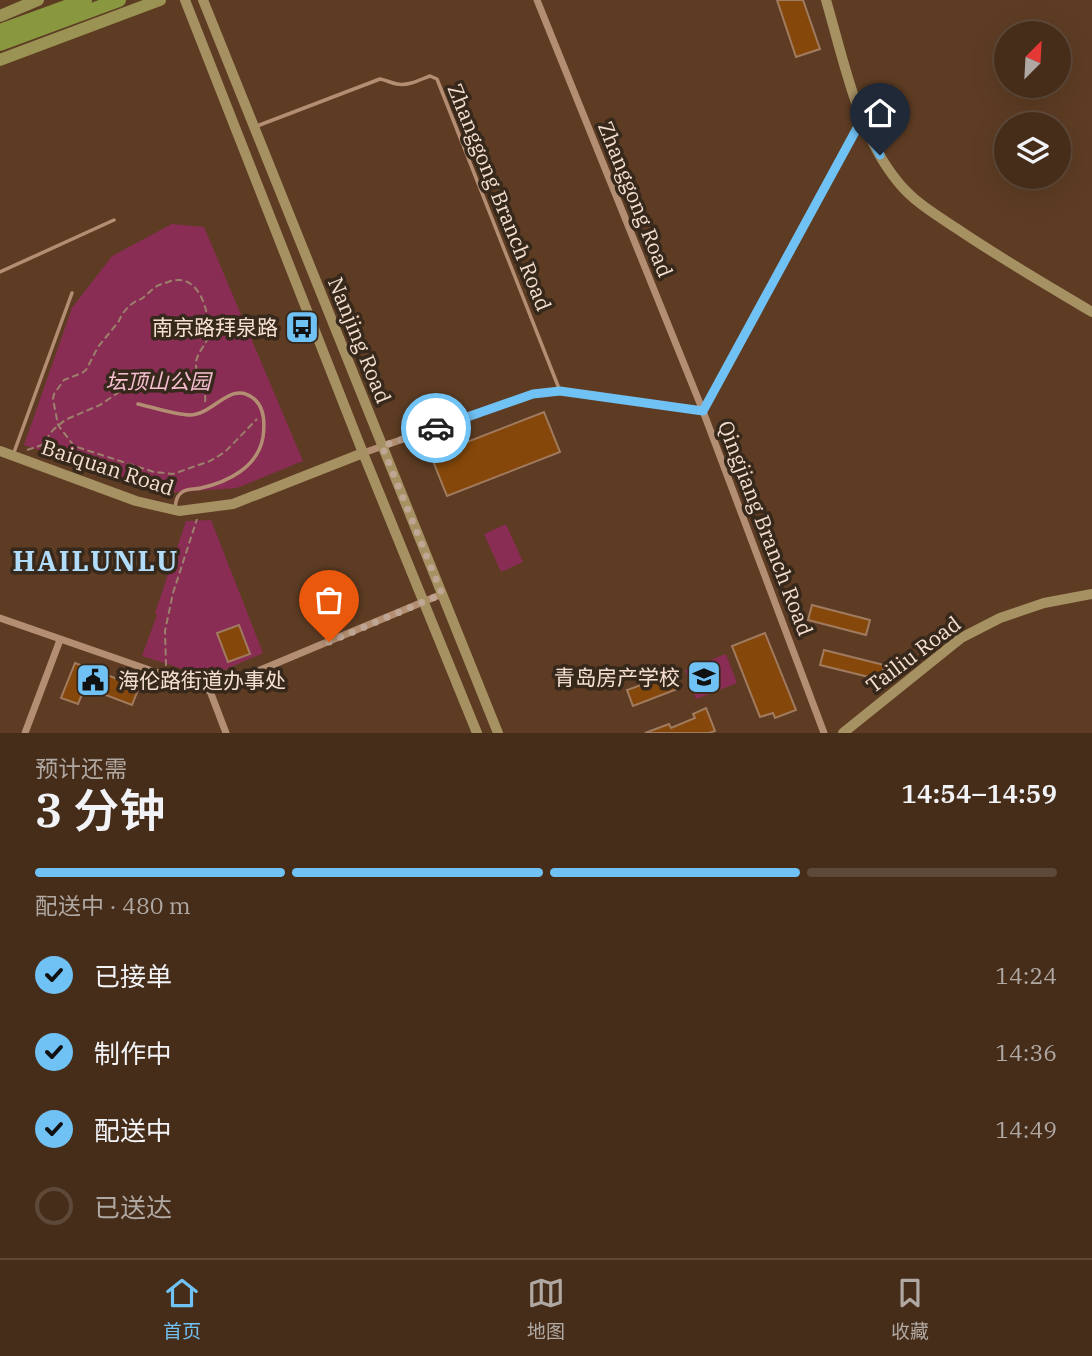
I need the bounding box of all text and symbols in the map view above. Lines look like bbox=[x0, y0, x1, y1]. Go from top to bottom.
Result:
north arrow bbox=[994, 21, 1071, 98]
map controls bbox=[994, 21, 1071, 189]
street label: Zhanggong Branch Road bbox=[442, 79, 559, 315]
pin bbox=[850, 83, 910, 155]
icon: home bbox=[861, 94, 899, 132]
button: layers bbox=[994, 112, 1071, 189]
street label: Zhanggong Road bbox=[592, 117, 680, 281]
street label: Nanjing Road bbox=[322, 273, 398, 408]
bus stop icon: 南京路拜泉路 bbox=[283, 308, 321, 346]
place label: 南京路拜泉路 bbox=[152, 313, 278, 341]
park label: 坛顶山公园 bbox=[106, 367, 213, 395]
courier bbox=[401, 393, 471, 463]
icon: car bbox=[417, 409, 455, 447]
street label: Qingjiang Branch Road bbox=[712, 416, 820, 640]
street label: Baiquan Road bbox=[38, 432, 178, 502]
district label: HAILUNLU bbox=[12, 542, 180, 579]
pin bbox=[299, 570, 359, 642]
icon: bag bbox=[310, 581, 348, 619]
street label: Tailiu Road bbox=[860, 609, 966, 699]
school or university icon: 青岛房产学校 bbox=[685, 658, 723, 696]
public building icon: 海伦路街道办事处 bbox=[74, 661, 112, 699]
place label: 青岛房产学校 bbox=[554, 663, 680, 691]
place label: 海伦路街道办事处 bbox=[118, 666, 286, 694]
text: 预计还需 bbox=[35, 753, 127, 783]
text: 14:54–14:59 bbox=[901, 776, 1057, 810]
text: 3 分钟 bbox=[35, 780, 165, 840]
text: 配送中 · 480 m bbox=[35, 890, 191, 920]
icon: check bbox=[35, 956, 73, 994]
text: 已接单 bbox=[94, 959, 172, 993]
text: 14:24 bbox=[995, 960, 1057, 990]
icon: check bbox=[35, 1033, 73, 1071]
text: 制作中 bbox=[94, 1036, 172, 1070]
text: 14:36 bbox=[995, 1037, 1057, 1067]
icon: check bbox=[35, 1110, 73, 1148]
text: 配送中 bbox=[94, 1113, 172, 1147]
text: 14:49 bbox=[995, 1114, 1057, 1144]
text: 已送达 bbox=[94, 1190, 172, 1224]
tab: 首页 bbox=[163, 1274, 201, 1343]
tab: 地图 bbox=[527, 1274, 565, 1343]
tab: 收藏 bbox=[891, 1274, 929, 1343]

